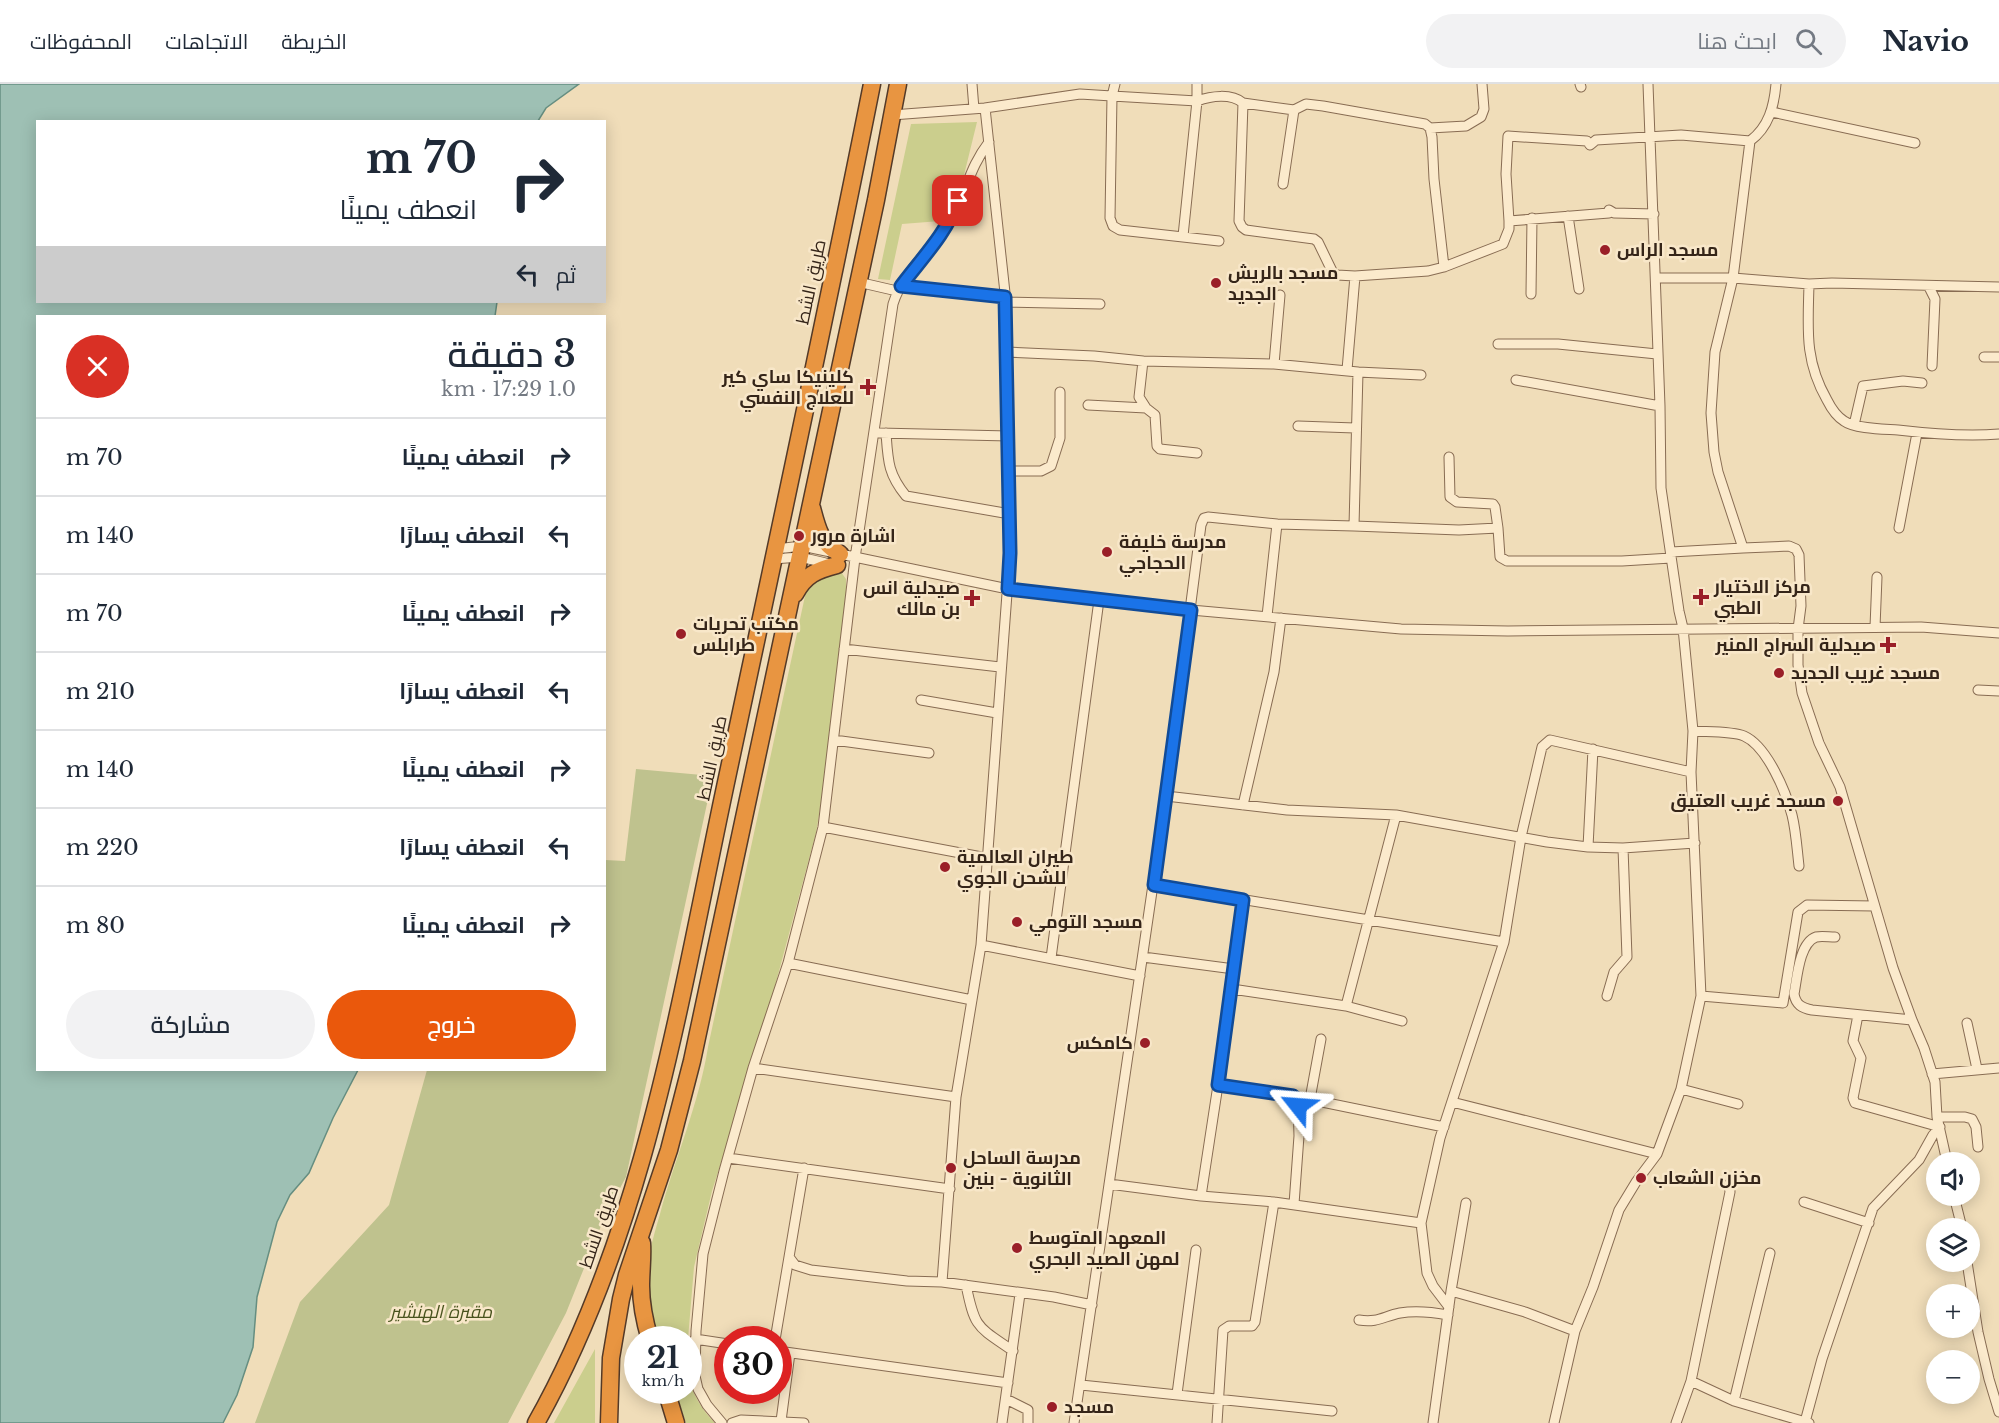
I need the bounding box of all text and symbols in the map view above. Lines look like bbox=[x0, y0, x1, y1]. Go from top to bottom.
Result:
search box bbox=[1426, 14, 1846, 68]
text: Navio bbox=[1882, 24, 1969, 59]
icon: search bbox=[1792, 25, 1825, 58]
text: ابحث هنا bbox=[1697, 28, 1777, 55]
text: المحفوظات bbox=[30, 29, 132, 55]
text: الاتجاهات bbox=[165, 29, 248, 55]
text: الخريطة bbox=[281, 29, 347, 55]
text: 70 m bbox=[366, 132, 477, 184]
icon: right bbox=[498, 144, 576, 222]
pin bbox=[932, 175, 983, 226]
icon: arrive bbox=[941, 184, 974, 217]
text: انعطف يمينًا bbox=[340, 193, 477, 226]
street label: طريق الشط bbox=[791, 238, 832, 327]
place label: مسجد الراس bbox=[1617, 239, 1718, 261]
marker: مسجد الراس bbox=[1598, 243, 1612, 257]
icon: left bbox=[511, 258, 544, 291]
text: ثم bbox=[556, 262, 576, 289]
place label: مسجد بالريش الجديد bbox=[1228, 262, 1338, 305]
marker: مسجد بالريش الجديد bbox=[1209, 276, 1223, 290]
text: 3 دقيقة bbox=[448, 332, 576, 377]
button: close bbox=[66, 335, 129, 398]
place label: كلينيكا ساي كير للعلاج النفسي bbox=[721, 366, 854, 412]
text: 1.0 km · 17:29 bbox=[441, 377, 576, 401]
marker: كلينيكا ساي كير للعلاج النفسي bbox=[859, 378, 877, 396]
icon: right bbox=[543, 441, 576, 474]
text: 70 m bbox=[66, 444, 123, 471]
text: انعطف يمينًا bbox=[402, 444, 525, 471]
icon: left bbox=[543, 519, 576, 552]
text: 140 m bbox=[66, 522, 134, 549]
text: انعطف يسارًا bbox=[399, 522, 525, 549]
place label: اشارة مرور bbox=[810, 525, 896, 547]
marker: اشارة مرور bbox=[792, 529, 806, 543]
place label: مدرسة خليفة الحجاجي bbox=[1119, 531, 1226, 578]
marker: مدرسة خليفة الحجاجي bbox=[1100, 545, 1114, 559]
place label: مركز الاختيار الطبي bbox=[1713, 576, 1811, 623]
place label: صيدلية انس بن مالك bbox=[863, 577, 960, 620]
marker: مركز الاختيار الطبي bbox=[1692, 588, 1710, 606]
marker: صيدلية انس بن مالك bbox=[965, 591, 979, 605]
icon: right bbox=[543, 597, 576, 630]
text: 70 m bbox=[66, 600, 123, 627]
text: انعطف يمينًا bbox=[402, 600, 525, 627]
place label: مكتب تحريات طرابلس bbox=[693, 613, 799, 656]
marker: مكتب تحريات طرابلس bbox=[674, 627, 688, 641]
place label: صيدلية السراج المنير bbox=[1714, 634, 1876, 657]
marker: صيدلية السراج المنير bbox=[1881, 638, 1895, 652]
place label: مسجد غريب الجديد bbox=[1791, 662, 1940, 684]
marker: مسجد غريب الجديد bbox=[1772, 666, 1786, 680]
icon: left bbox=[543, 675, 576, 708]
text: 210 m bbox=[66, 678, 135, 705]
text: انعطف يسارًا bbox=[399, 678, 525, 705]
street label: طريق الشط bbox=[692, 714, 733, 803]
icon: right bbox=[543, 753, 576, 786]
text: 140 m bbox=[66, 756, 134, 783]
text: انعطف يمينًا bbox=[402, 756, 525, 783]
place label: مسجد غريب العتيق bbox=[1670, 790, 1826, 812]
marker: مسجد غريب العتيق bbox=[1831, 794, 1845, 808]
icon: left bbox=[543, 831, 576, 864]
text: 220 m bbox=[66, 834, 139, 861]
text: انعطف يسارًا bbox=[399, 834, 525, 861]
place label: طيران العالمية للشحن الجوي bbox=[957, 846, 1074, 892]
marker: طيران العالمية للشحن الجوي bbox=[938, 860, 952, 874]
icon: right bbox=[543, 909, 576, 942]
place label: مسجد التومي bbox=[1029, 911, 1143, 937]
text: 80 m bbox=[66, 912, 125, 939]
text: انعطف يمينًا bbox=[402, 912, 525, 939]
marker: مسجد التومي bbox=[1010, 915, 1024, 929]
button: مشاركة bbox=[66, 990, 315, 1059]
button: خروج bbox=[327, 990, 576, 1059]
place label: كامكس bbox=[1067, 1032, 1133, 1054]
marker: كامكس bbox=[1138, 1036, 1152, 1050]
position arrow bbox=[1266, 1074, 1330, 1138]
place label: مدرسة الساحل الثانوية - بنين bbox=[963, 1147, 1081, 1190]
map controls bbox=[1926, 1152, 1980, 1404]
button: sound bbox=[1926, 1152, 1980, 1206]
marker: مدرسة الساحل الثانوية - بنين bbox=[944, 1161, 958, 1175]
place label: مخزن الشعاب bbox=[1653, 1167, 1762, 1189]
marker: مخزن الشعاب bbox=[1634, 1171, 1648, 1185]
street label: طريق الشط bbox=[575, 1183, 624, 1272]
button: layers bbox=[1926, 1218, 1980, 1272]
place label: المعهد المتوسط لمهن الصيد البحري bbox=[1029, 1227, 1179, 1273]
marker: المعهد المتوسط لمهن الصيد البحري bbox=[1010, 1241, 1024, 1255]
button: + bbox=[1926, 1284, 1980, 1338]
park label: مقبرة الهنشير bbox=[388, 1301, 493, 1323]
speed limit sign: 30 bbox=[714, 1326, 792, 1404]
text: 21 bbox=[647, 1339, 679, 1376]
button: − bbox=[1926, 1350, 1980, 1404]
text: km/h bbox=[642, 1371, 684, 1390]
place label: مسجد bbox=[1064, 1396, 1114, 1418]
marker: مسجد bbox=[1045, 1400, 1059, 1414]

